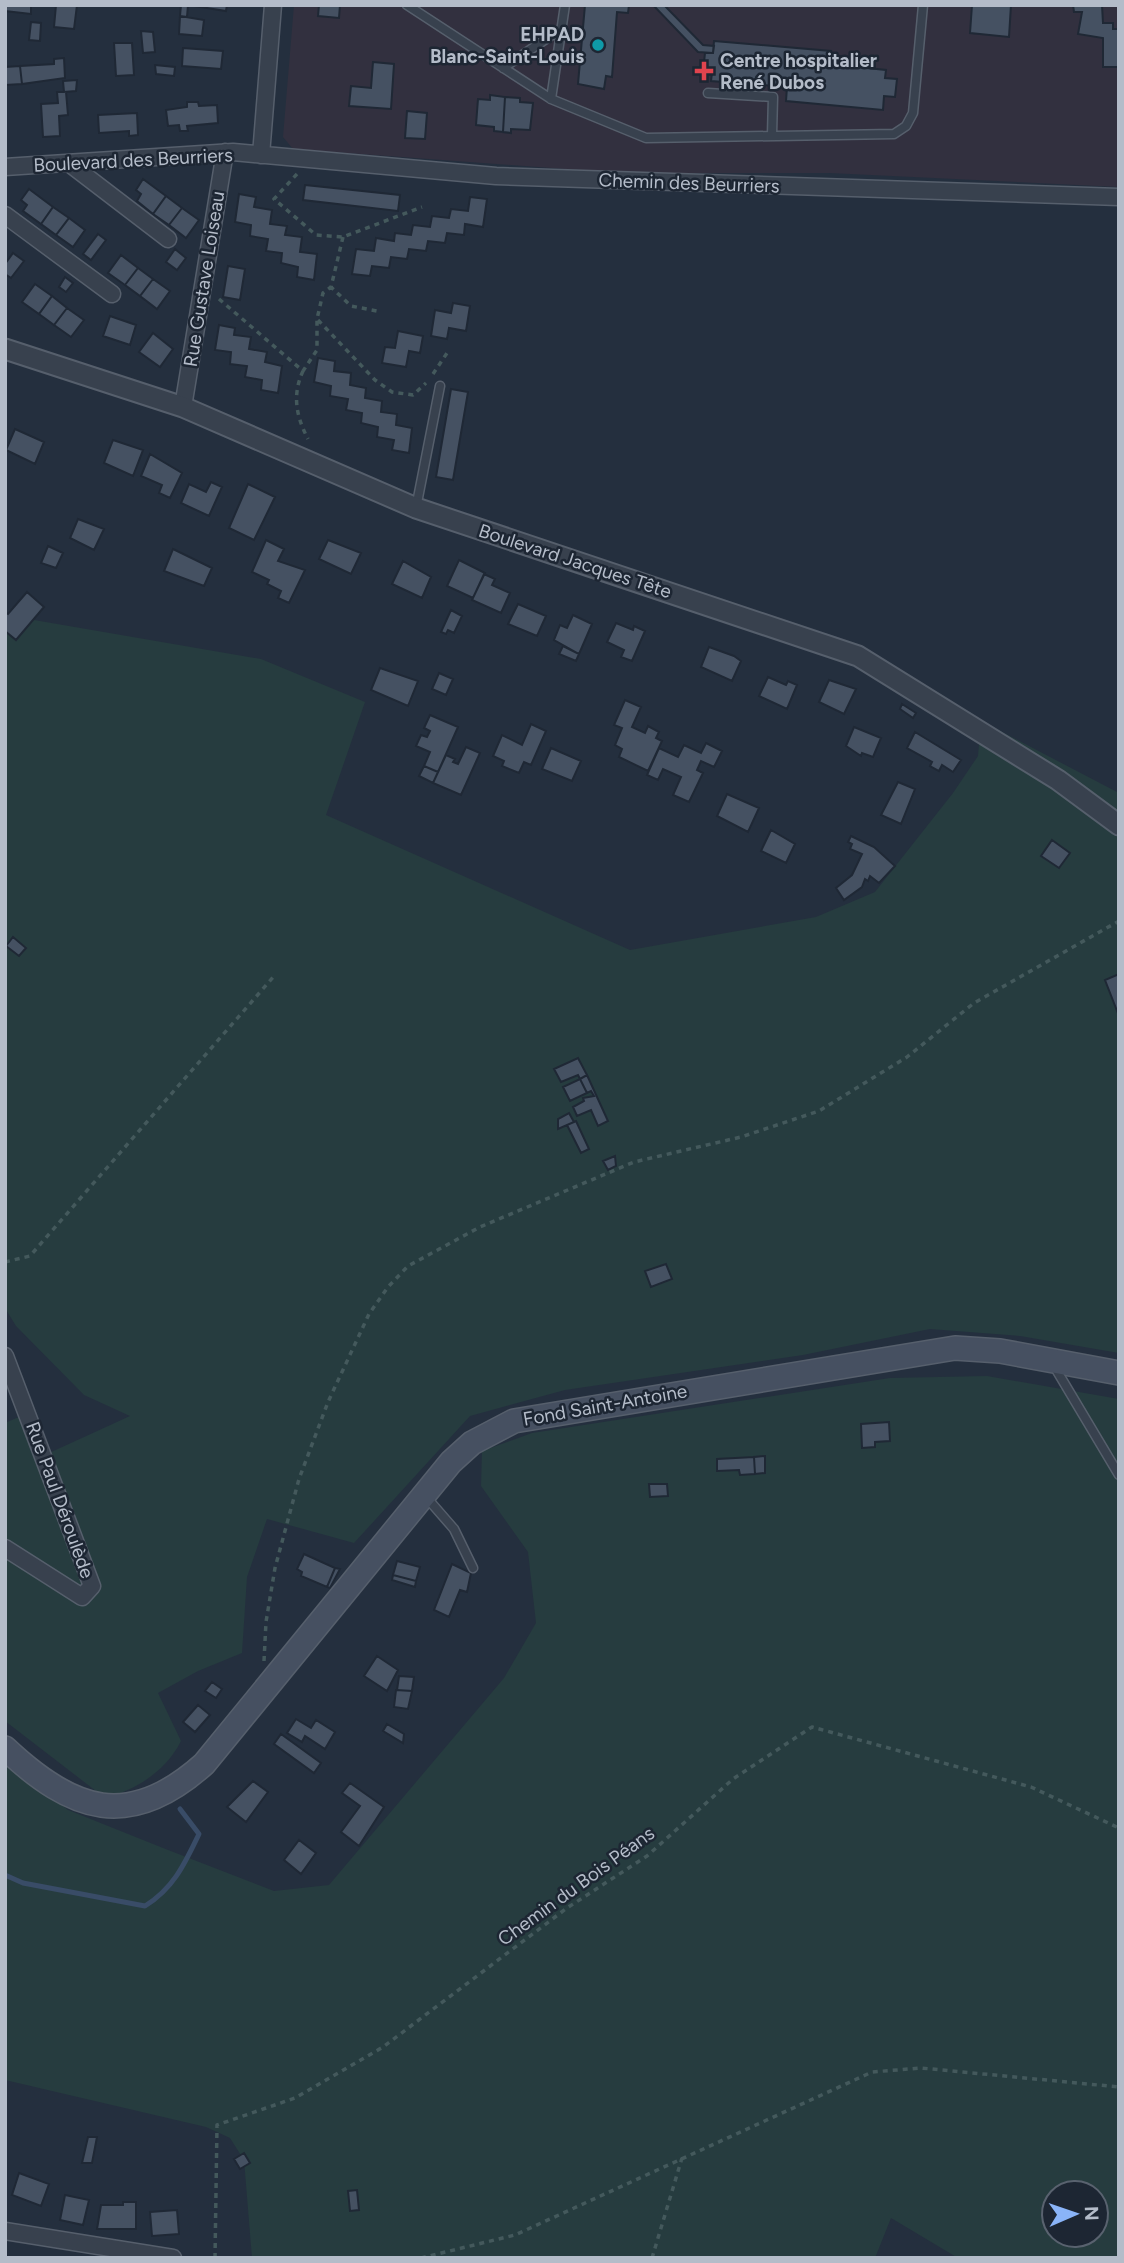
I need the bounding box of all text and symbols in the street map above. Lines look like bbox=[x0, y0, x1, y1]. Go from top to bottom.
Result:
place label: EHPAD Blanc-Saint-Louis bbox=[430, 23, 584, 68]
marker: EHPAD Blanc-Saint-Louis bbox=[590, 37, 606, 53]
place label: Centre hospitalier René Dubos bbox=[720, 49, 877, 94]
marker: Centre hospitalier René Dubos bbox=[694, 61, 714, 81]
street label: Boulevard des Beurriers bbox=[33, 143, 233, 177]
street label: Chemin des Beurriers bbox=[598, 168, 780, 198]
street label: Rue Gustave Loiseau bbox=[179, 189, 229, 369]
street label: Boulevard Jacques Tête bbox=[476, 519, 674, 603]
street label: Fond Saint-Antoine bbox=[521, 1379, 689, 1431]
street label: Rue Paul Déroulède bbox=[21, 1418, 99, 1582]
street label: Chemin du Bois Péans bbox=[493, 1821, 659, 1951]
north arrow bbox=[1040, 2179, 1110, 2249]
text: N bbox=[1080, 2206, 1103, 2221]

